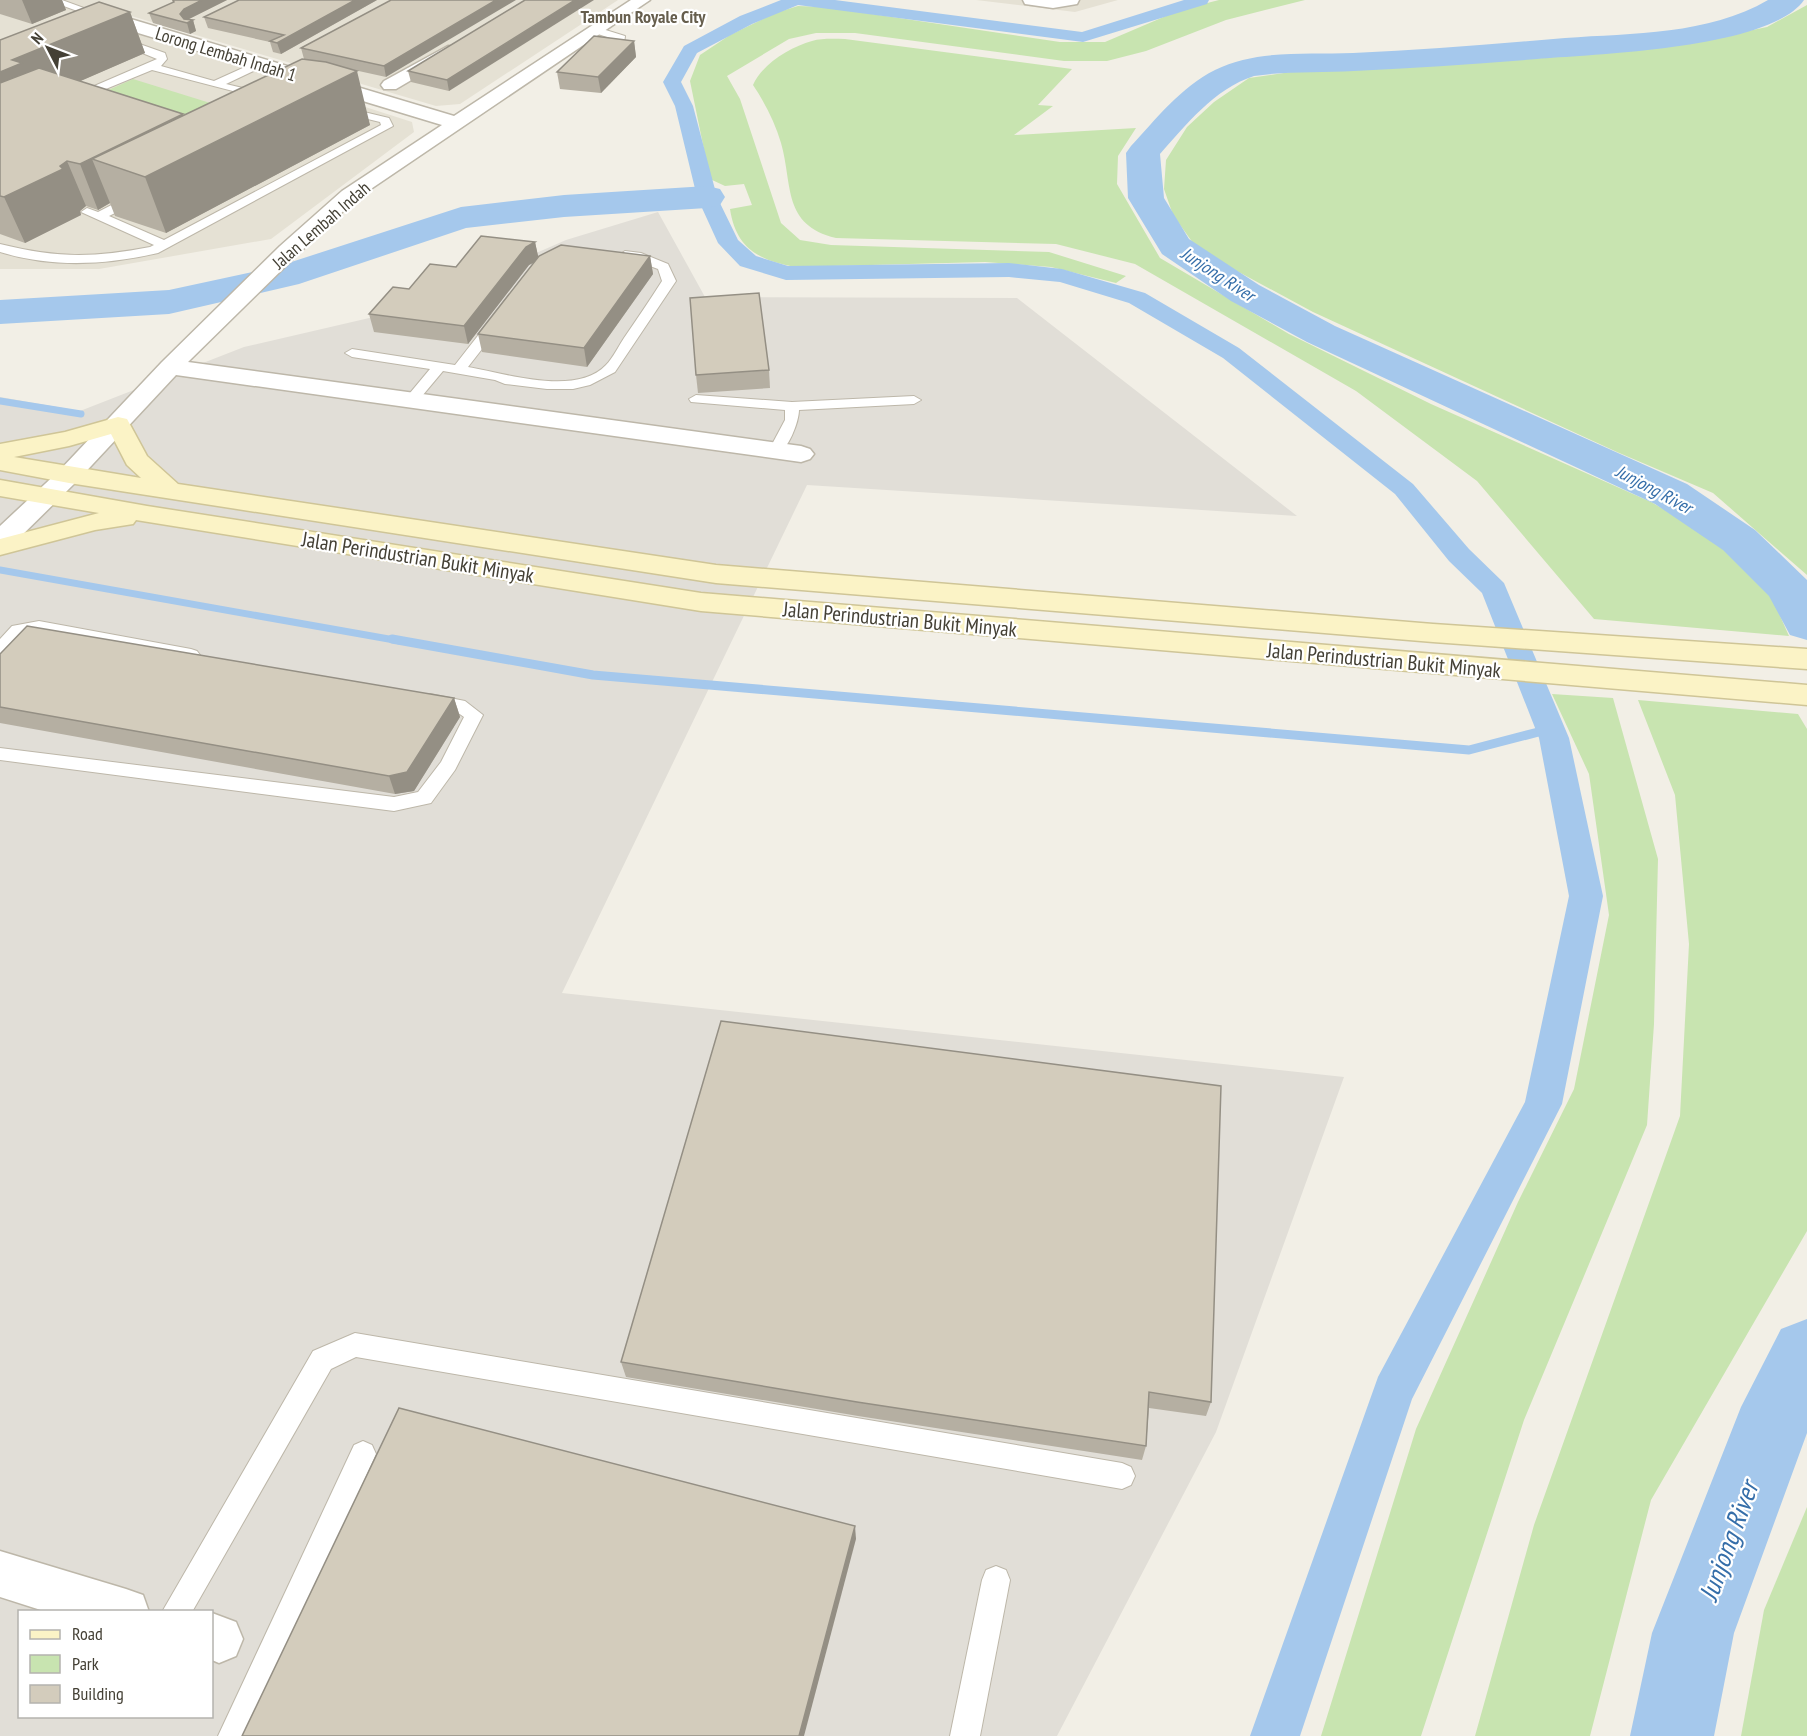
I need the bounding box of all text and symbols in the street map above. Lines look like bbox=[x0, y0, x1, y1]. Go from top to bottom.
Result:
district label: Tambun Royale City bbox=[581, 5, 706, 28]
north arrow bbox=[18, 18, 78, 78]
street label: Lorong Lembah Indah 1 bbox=[153, 22, 299, 86]
text: N bbox=[27, 28, 47, 48]
street label: Jalan Lembah Indah bbox=[267, 176, 375, 274]
water label: Junjong River bbox=[1176, 241, 1262, 308]
water label: Junjong River bbox=[1611, 459, 1699, 520]
street label: Jalan Perindustrian Bukit Minyak bbox=[299, 525, 536, 589]
street label: Jalan Perindustrian Bukit Minyak bbox=[781, 595, 1018, 643]
street label: Jalan Perindustrian Bukit Minyak bbox=[1265, 636, 1502, 684]
water label: Junjong River bbox=[1690, 1473, 1767, 1606]
legend bbox=[18, 1610, 213, 1718]
text: Road bbox=[72, 1622, 103, 1645]
text: Park bbox=[72, 1652, 99, 1675]
text: Building bbox=[72, 1682, 124, 1705]

